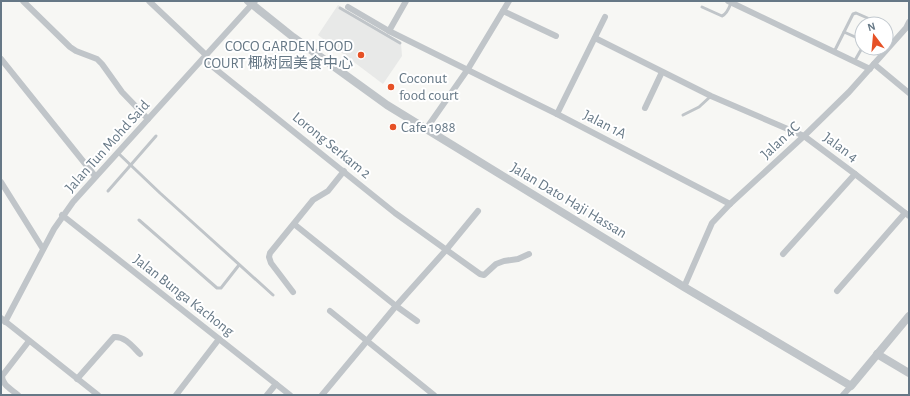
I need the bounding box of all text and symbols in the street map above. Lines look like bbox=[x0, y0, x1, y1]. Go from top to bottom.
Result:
north arrow bbox=[854, 16, 894, 56]
text: N bbox=[866, 21, 877, 33]
place label: COCO GARDEN FOOD COURT 椰树园美食中心 bbox=[204, 39, 353, 71]
marker: COCO GARDEN FOOD COURT 椰树园美食中心 bbox=[356, 50, 366, 60]
place label: Coconut food court bbox=[399, 71, 459, 103]
marker: Coconut food court bbox=[386, 82, 396, 92]
street label: Jalan Tun Mohd Said bbox=[62, 97, 153, 195]
street label: Jalan 1A bbox=[581, 107, 629, 142]
street label: Lorong Serkam 2 bbox=[290, 109, 374, 182]
street label: Jalan 4C bbox=[758, 119, 803, 162]
place label: Cafe 1988 bbox=[401, 120, 456, 135]
marker: Cafe 1988 bbox=[388, 122, 398, 132]
street label: Jalan 4 bbox=[820, 130, 861, 165]
street label: Jalan Dato Haji Hassan bbox=[508, 160, 629, 241]
street label: Jalan Bunga Kachong bbox=[131, 252, 237, 339]

